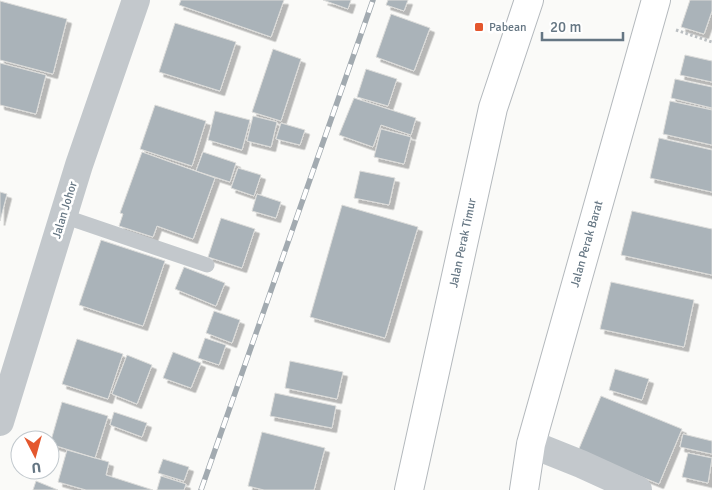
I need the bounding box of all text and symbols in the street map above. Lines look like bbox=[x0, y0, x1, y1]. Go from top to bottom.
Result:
scale bar bbox=[542, 10, 623, 42]
text: 20 m bbox=[550, 18, 581, 36]
place label: Pabean bbox=[489, 20, 527, 35]
marker: Pabean bbox=[473, 21, 485, 33]
street label: Jalan Johor bbox=[49, 179, 81, 240]
street label: Jalan Perak Timur bbox=[446, 196, 480, 289]
street label: Jalan Perak Barat bbox=[567, 199, 607, 289]
north arrow bbox=[10, 430, 60, 480]
text: U bbox=[31, 458, 42, 476]

